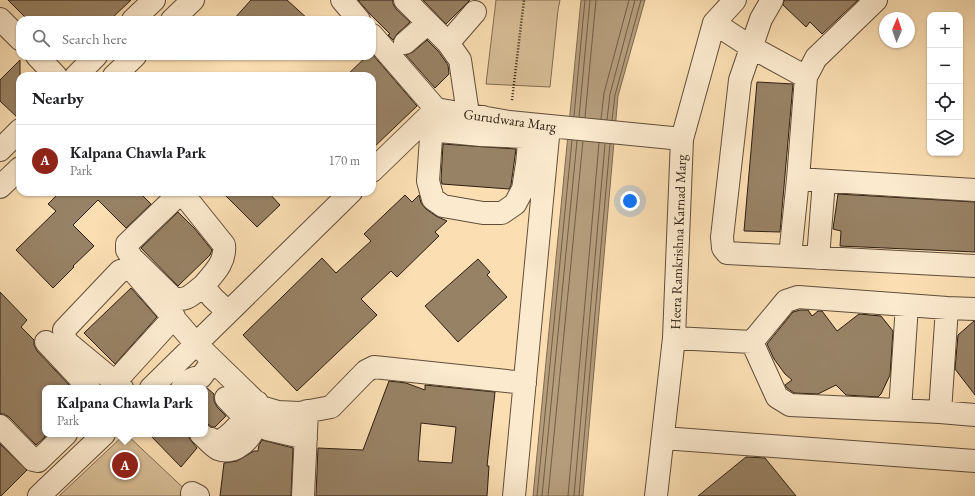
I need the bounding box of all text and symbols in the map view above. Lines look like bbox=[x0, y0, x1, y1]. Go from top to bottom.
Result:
north arrow bbox=[879, 12, 915, 48]
map controls bbox=[927, 12, 963, 156]
button: + bbox=[927, 12, 963, 48]
search box bbox=[16, 16, 376, 60]
icon: search bbox=[30, 27, 52, 49]
text: Search here bbox=[62, 29, 127, 48]
button: − bbox=[927, 48, 963, 84]
button: locate bbox=[927, 84, 963, 120]
text: Nearby bbox=[32, 87, 84, 109]
street label: Gurudwara Marg bbox=[462, 105, 558, 136]
button: layers bbox=[927, 120, 963, 156]
text: Kalpana Chawla Park bbox=[70, 143, 206, 162]
text: A bbox=[40, 152, 50, 169]
text: 170 m bbox=[329, 152, 360, 169]
street label: Heera Ramkrishna Karnad Marg bbox=[666, 153, 690, 330]
text: Park bbox=[70, 162, 92, 179]
your location bbox=[620, 191, 640, 211]
popup bbox=[42, 385, 208, 437]
text: Kalpana Chawla Park bbox=[57, 393, 193, 412]
text: Park bbox=[57, 412, 79, 429]
pin: A bbox=[112, 450, 138, 480]

